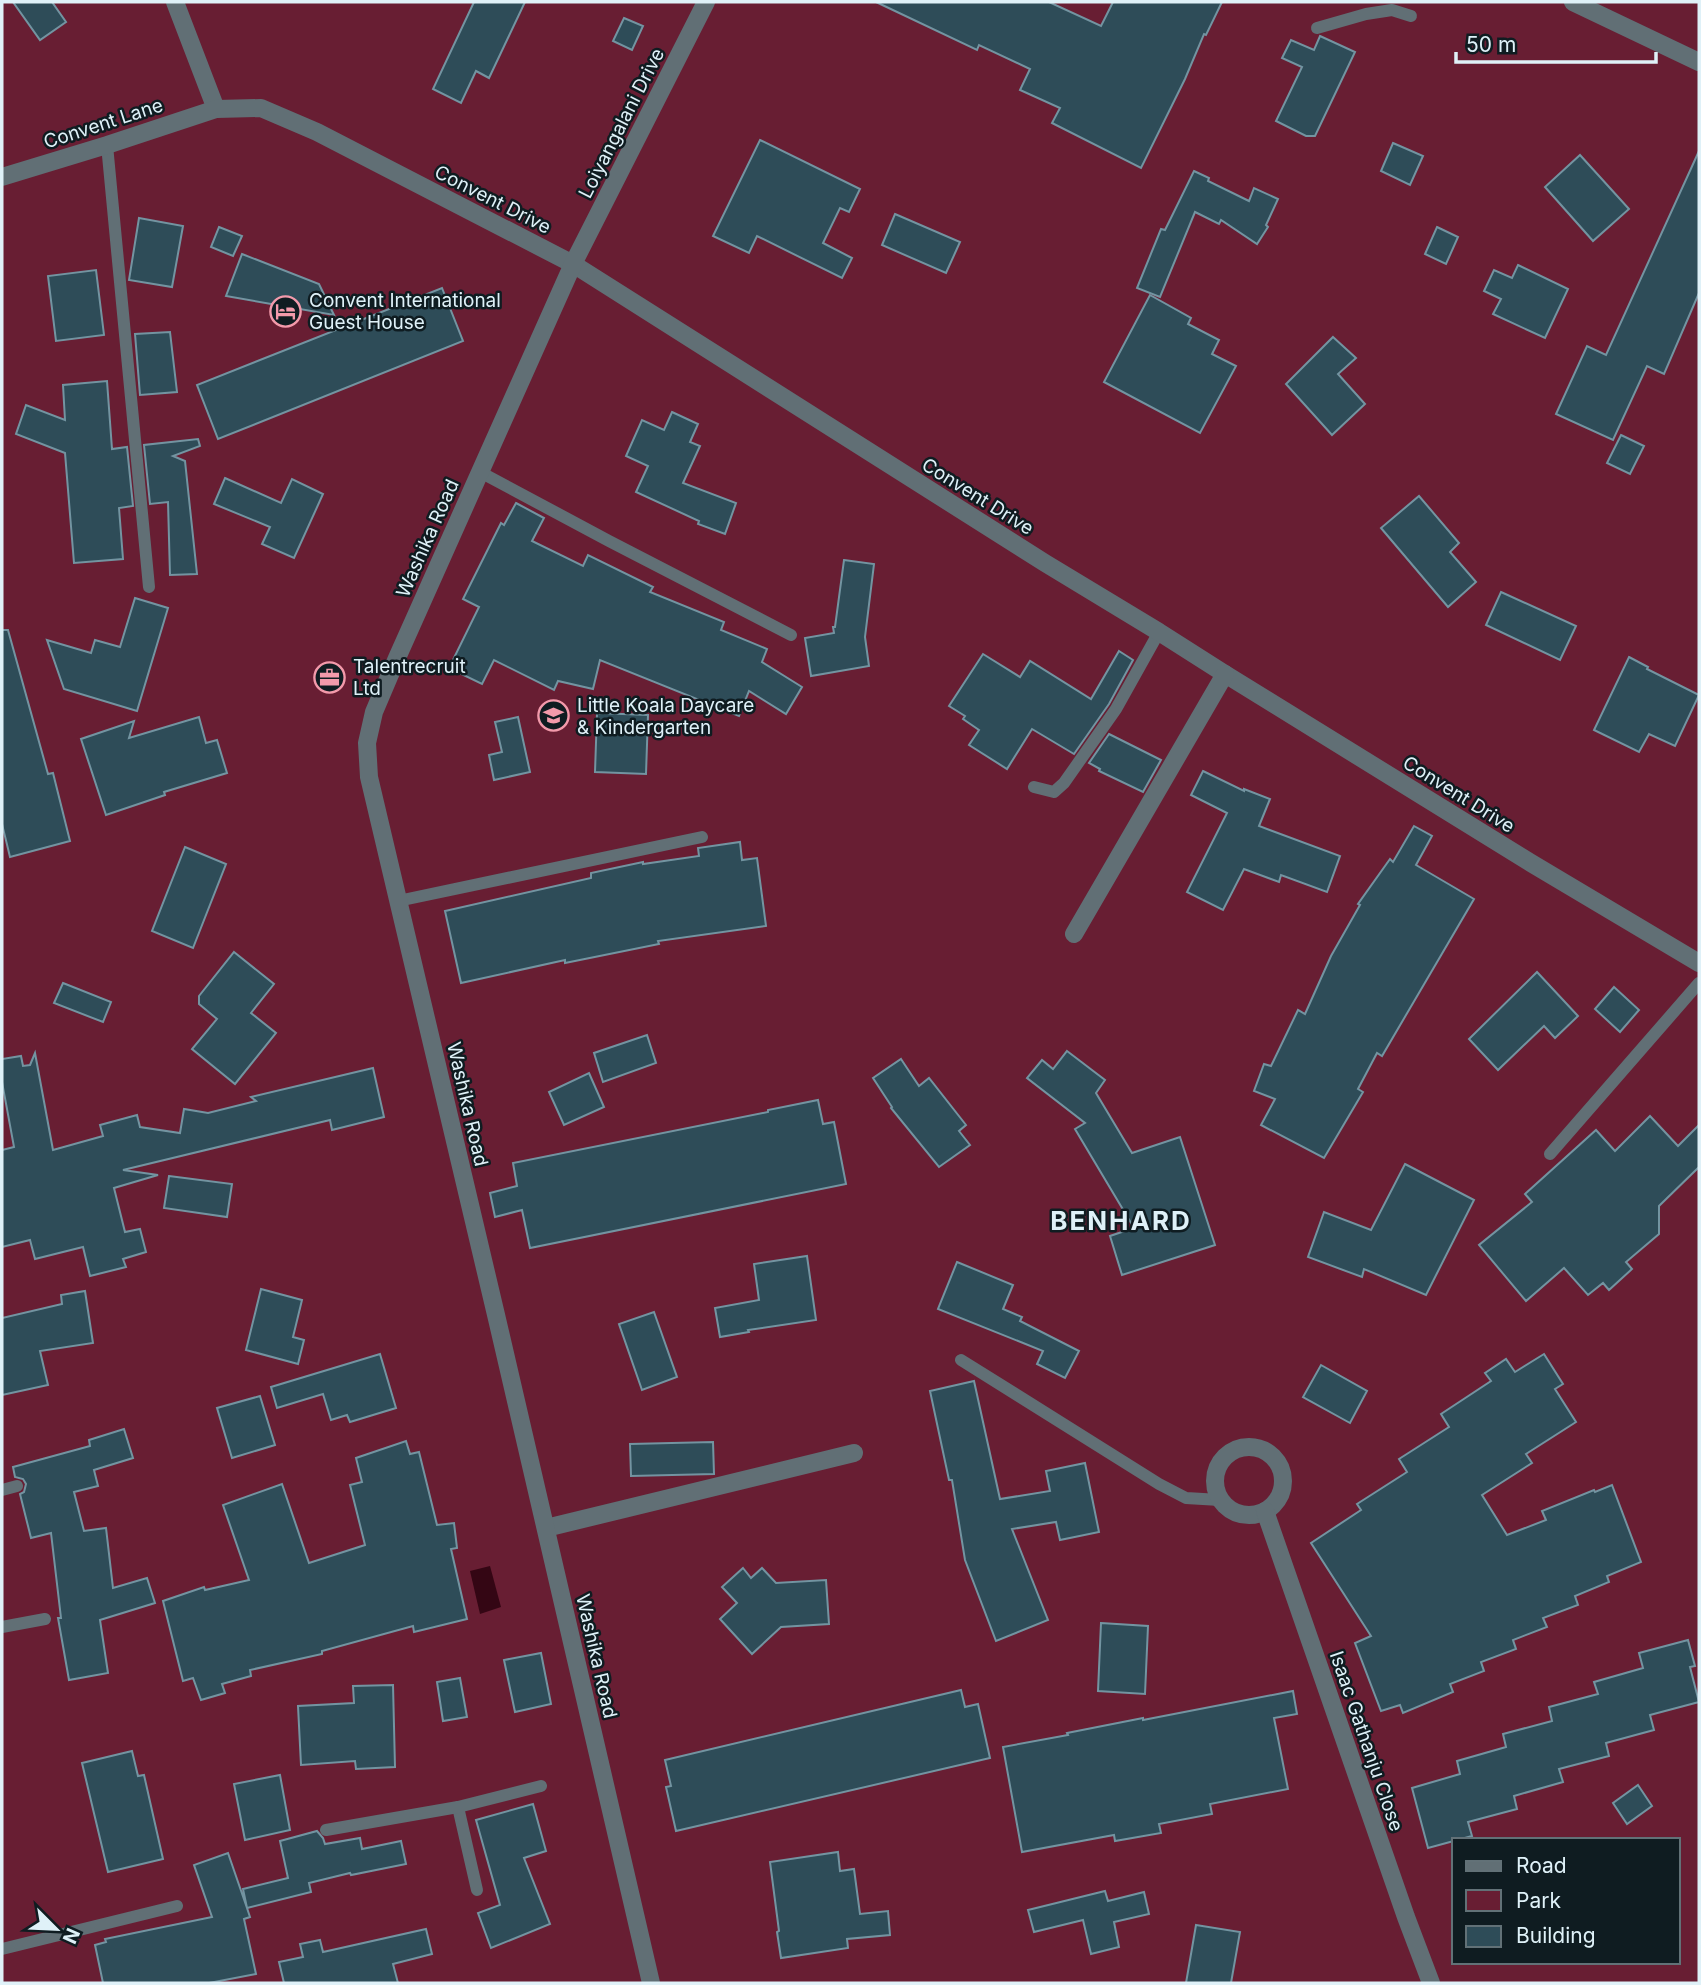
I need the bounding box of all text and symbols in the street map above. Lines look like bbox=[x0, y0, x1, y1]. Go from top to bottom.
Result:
scale bar bbox=[1456, 21, 1656, 65]
text: 50 m bbox=[1466, 32, 1516, 57]
street label: Loiyangalani Drive bbox=[574, 44, 669, 202]
street label: Convent Lane bbox=[41, 93, 166, 154]
street label: Convent Drive bbox=[431, 160, 555, 239]
place label: Convent International Guest House bbox=[309, 289, 501, 334]
hotel icon: Convent International Guest House bbox=[269, 294, 303, 328]
street label: Convent Drive bbox=[918, 453, 1038, 540]
street label: Washika Road bbox=[391, 476, 464, 601]
place label: Talentrecruit Ltd bbox=[353, 655, 466, 700]
office icon: Talentrecruit Ltd bbox=[313, 660, 347, 694]
place label: Little Koala Daycare & Kindergarten bbox=[577, 694, 754, 739]
school or university icon: Little Koala Daycare & Kindergarten bbox=[537, 699, 571, 733]
street label: Convent Drive bbox=[1399, 751, 1519, 838]
street label: Washika Road bbox=[442, 1040, 493, 1168]
district label: BENHARD bbox=[1050, 1205, 1192, 1236]
street label: Washika Road bbox=[571, 1592, 622, 1720]
street label: Isaac Gathanju Close bbox=[1325, 1648, 1408, 1834]
legend bbox=[1452, 1838, 1680, 1964]
text: Road bbox=[1516, 1853, 1567, 1878]
text: Park bbox=[1516, 1888, 1561, 1913]
north arrow bbox=[21, 1894, 91, 1964]
text: Building bbox=[1516, 1923, 1596, 1948]
text: N bbox=[58, 1924, 85, 1947]

